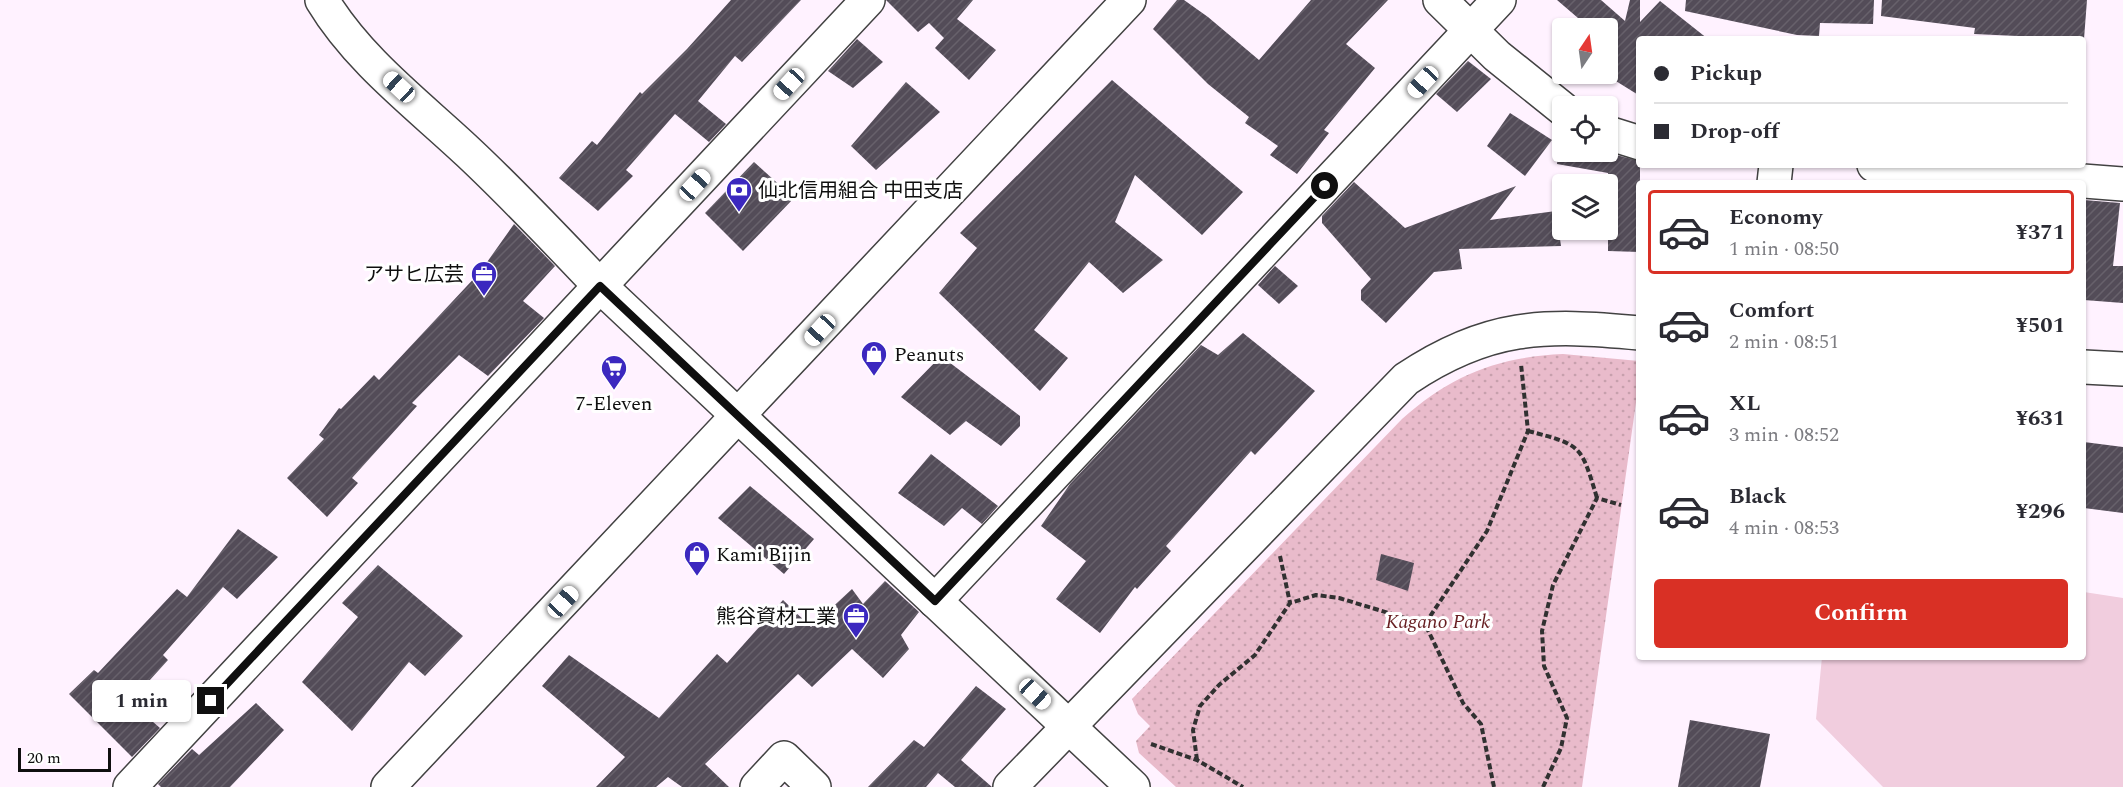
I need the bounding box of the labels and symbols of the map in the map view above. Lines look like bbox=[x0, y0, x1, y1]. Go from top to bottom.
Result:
north arrow bbox=[1552, 18, 1618, 84]
car bbox=[1404, 63, 1442, 101]
car bbox=[770, 65, 808, 103]
car bbox=[380, 68, 418, 106]
car bbox=[676, 166, 714, 204]
route start bbox=[1311, 172, 1338, 199]
bank icon: 仙北信用組合 中田支店 bbox=[724, 175, 754, 213]
place label: 仙北信用組合 中田支店 bbox=[758, 176, 963, 206]
office icon: アサヒ広芸 bbox=[469, 259, 499, 297]
place label: アサヒ広芸 bbox=[364, 260, 464, 290]
car bbox=[801, 311, 839, 349]
shop icon: Peanuts bbox=[859, 339, 889, 377]
place label: Peanuts bbox=[894, 340, 965, 370]
supermarket icon: 7-Eleven bbox=[599, 353, 629, 391]
place label: 7-Eleven bbox=[575, 389, 653, 419]
shop icon: Kami Bijin bbox=[682, 539, 712, 577]
place label: Kami Bijin bbox=[716, 540, 812, 570]
car bbox=[544, 583, 582, 621]
office icon: 熊谷資材工業 bbox=[841, 601, 871, 639]
place label: 熊谷資材工業 bbox=[716, 602, 836, 632]
park label: Kagano Park bbox=[1386, 607, 1491, 637]
car bbox=[1016, 675, 1054, 713]
callout: 1 min bbox=[91, 680, 190, 722]
route end bbox=[197, 687, 224, 714]
scale bar bbox=[18, 745, 111, 772]

